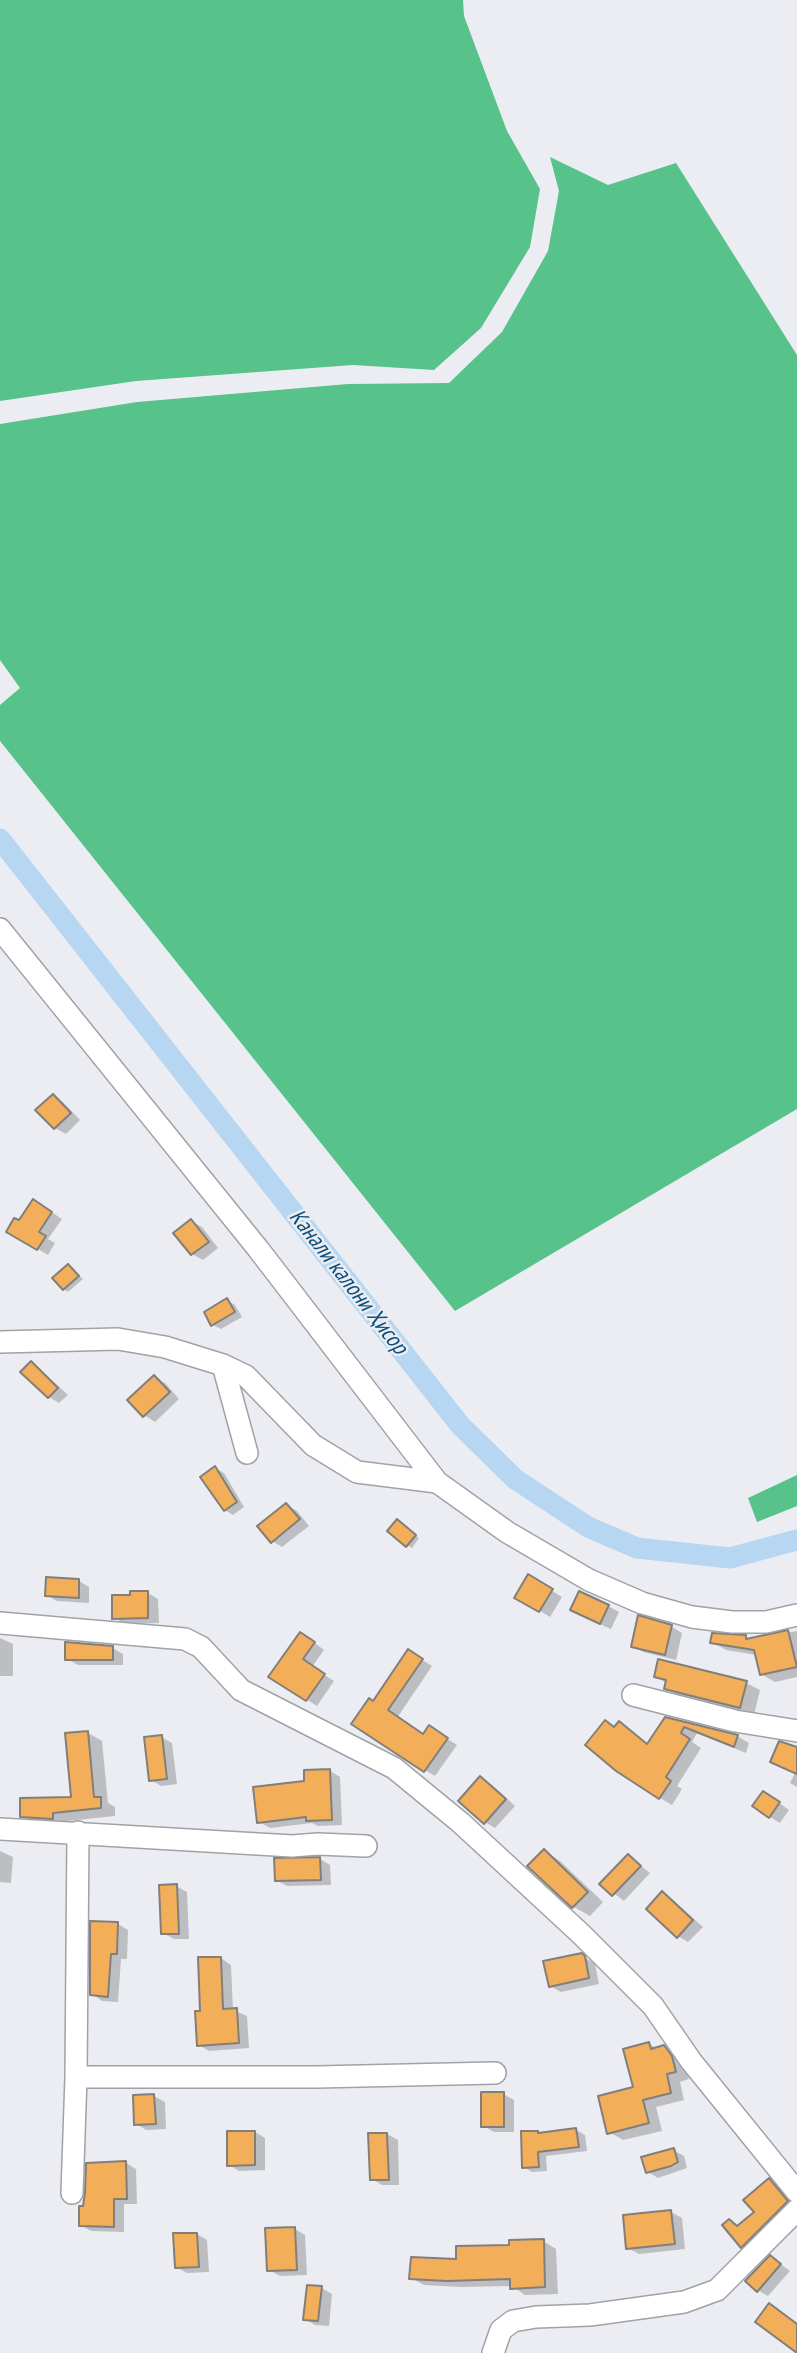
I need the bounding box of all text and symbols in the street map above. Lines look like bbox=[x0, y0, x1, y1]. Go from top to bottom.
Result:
water label: Канали калони Ҳисор bbox=[283, 1204, 413, 1360]

